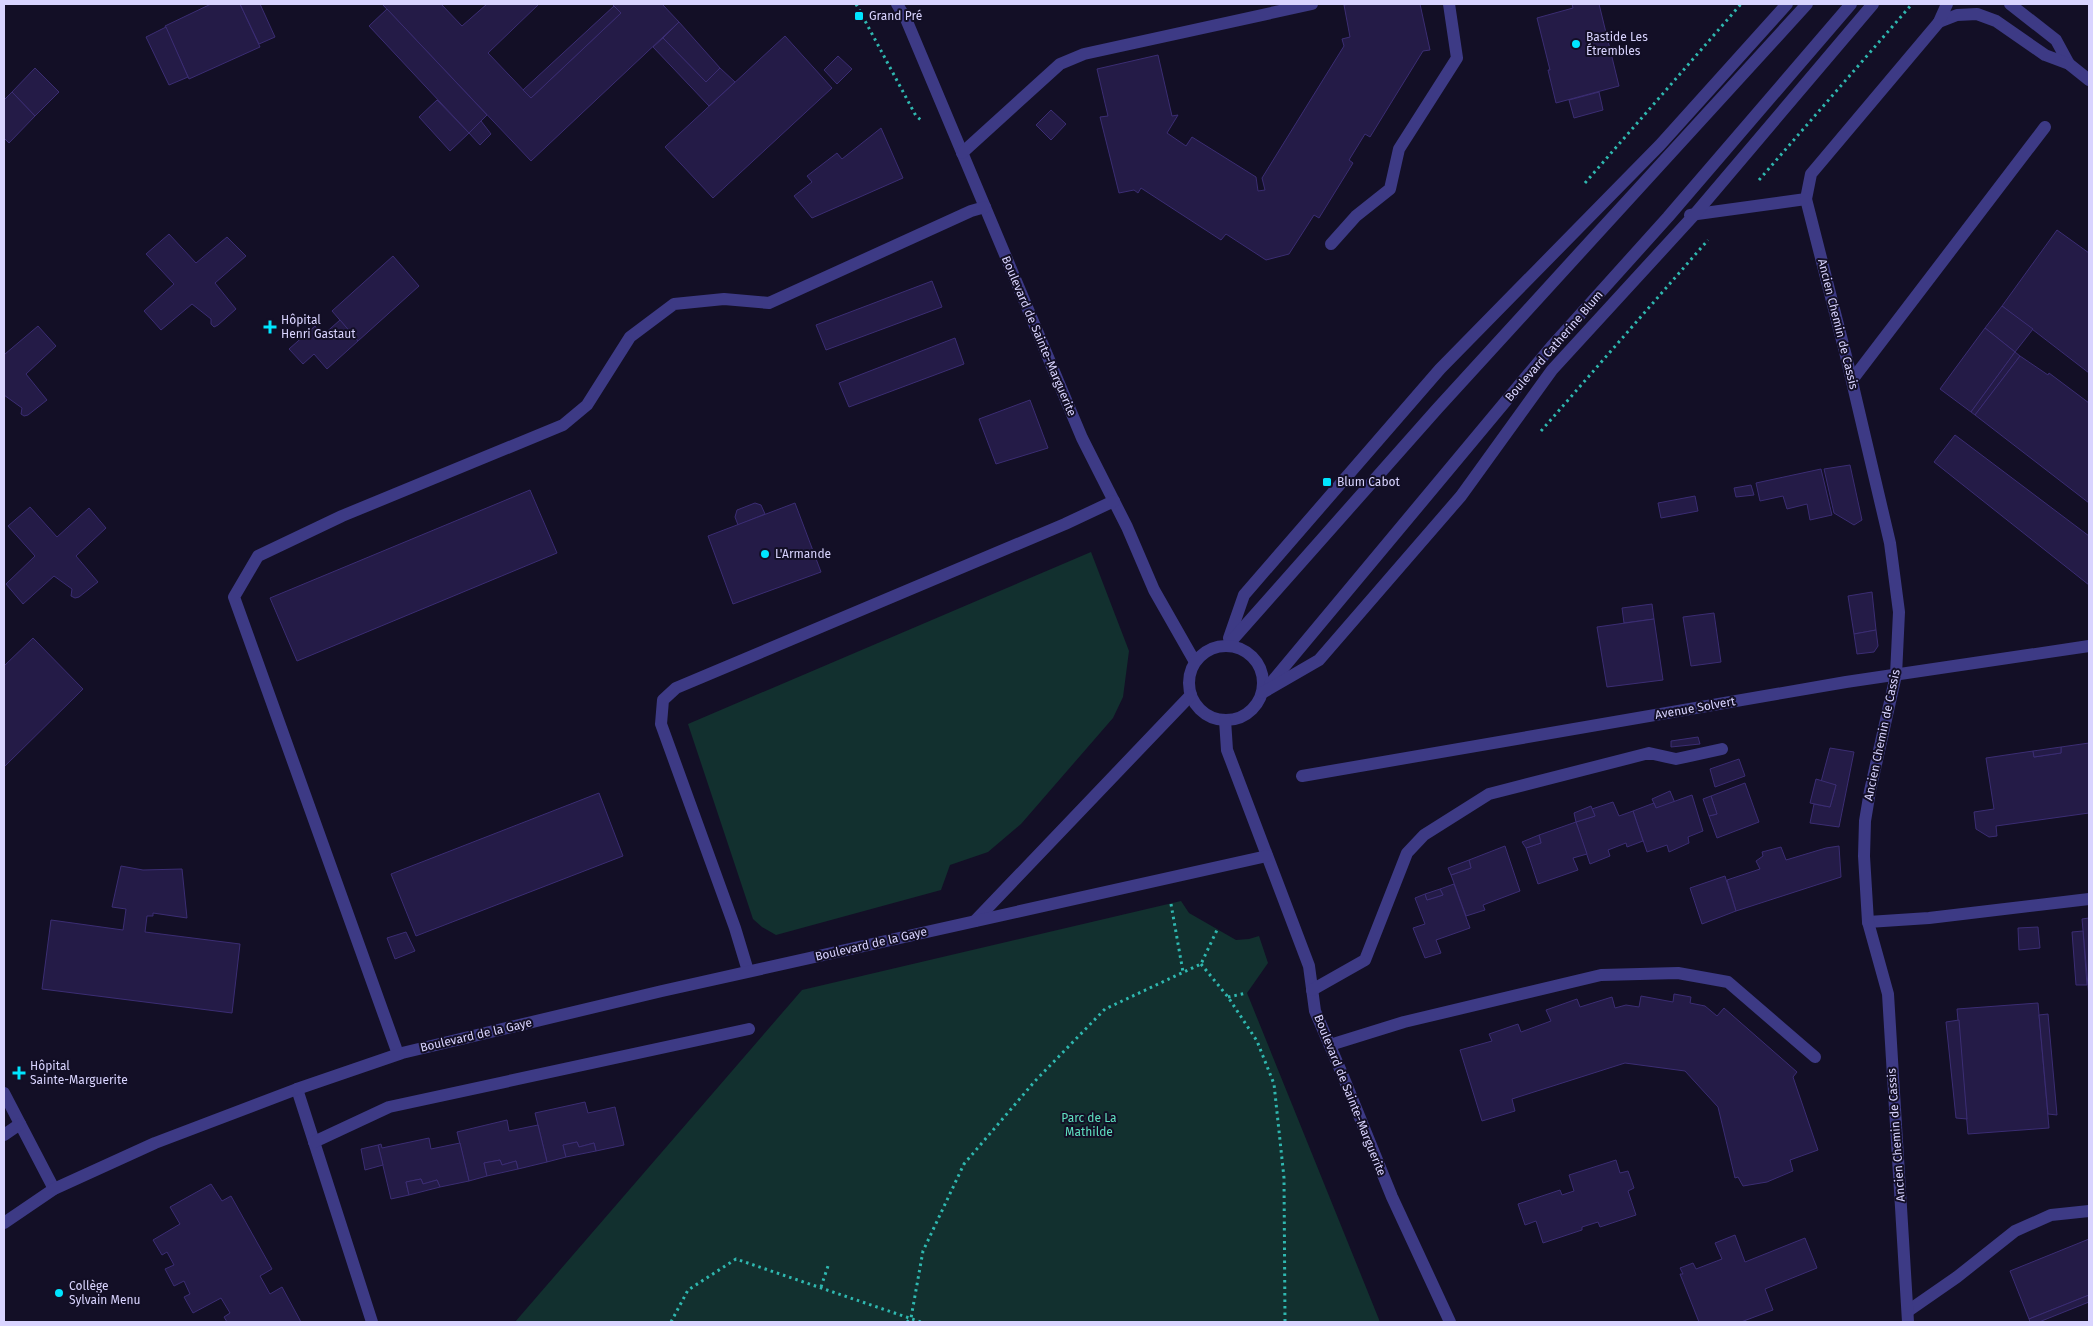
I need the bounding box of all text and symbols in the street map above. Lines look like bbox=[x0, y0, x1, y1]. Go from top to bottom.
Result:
place label: Grand Pré bbox=[869, 9, 922, 23]
marker: Grand Pré bbox=[853, 10, 865, 22]
place label: Bastide Les Étrembles bbox=[1586, 30, 1648, 58]
marker: Bastide Les Étrembles bbox=[1570, 38, 1582, 50]
street label: Boulevard de Sainte-Marguerite bbox=[999, 254, 1079, 418]
street label: Ancien Chemin de Cassis bbox=[1815, 257, 1861, 391]
street label: Boulevard Catherine Blum bbox=[1502, 288, 1606, 404]
place label: Hôpital Henri Gastaut bbox=[281, 313, 356, 341]
marker: Hôpital Henri Gastaut bbox=[263, 320, 277, 334]
place label: Blum Cabot bbox=[1337, 475, 1401, 489]
marker: Blum Cabot bbox=[1321, 476, 1333, 488]
place label: L'Armande bbox=[775, 547, 831, 561]
marker: L'Armande bbox=[759, 548, 771, 560]
street label: Ancien Chemin de Cassis bbox=[1861, 668, 1903, 802]
street label: Avenue Solvert bbox=[1654, 694, 1737, 722]
street label: Boulevard de la Gaye bbox=[814, 924, 928, 964]
street label: Boulevard de Sainte-Marguerite bbox=[1311, 1012, 1389, 1178]
street label: Boulevard de la Gaye bbox=[419, 1015, 533, 1055]
place label: Hôpital Sainte-Marguerite bbox=[30, 1059, 128, 1087]
marker: Hôpital Sainte-Marguerite bbox=[12, 1066, 26, 1080]
street label: Ancien Chemin de Cassis bbox=[1884, 1067, 1908, 1202]
park label: Parc de La Mathilde bbox=[1061, 1111, 1117, 1139]
place label: Collège Sylvain Menu bbox=[69, 1279, 140, 1307]
marker: Collège Sylvain Menu bbox=[53, 1287, 65, 1299]

